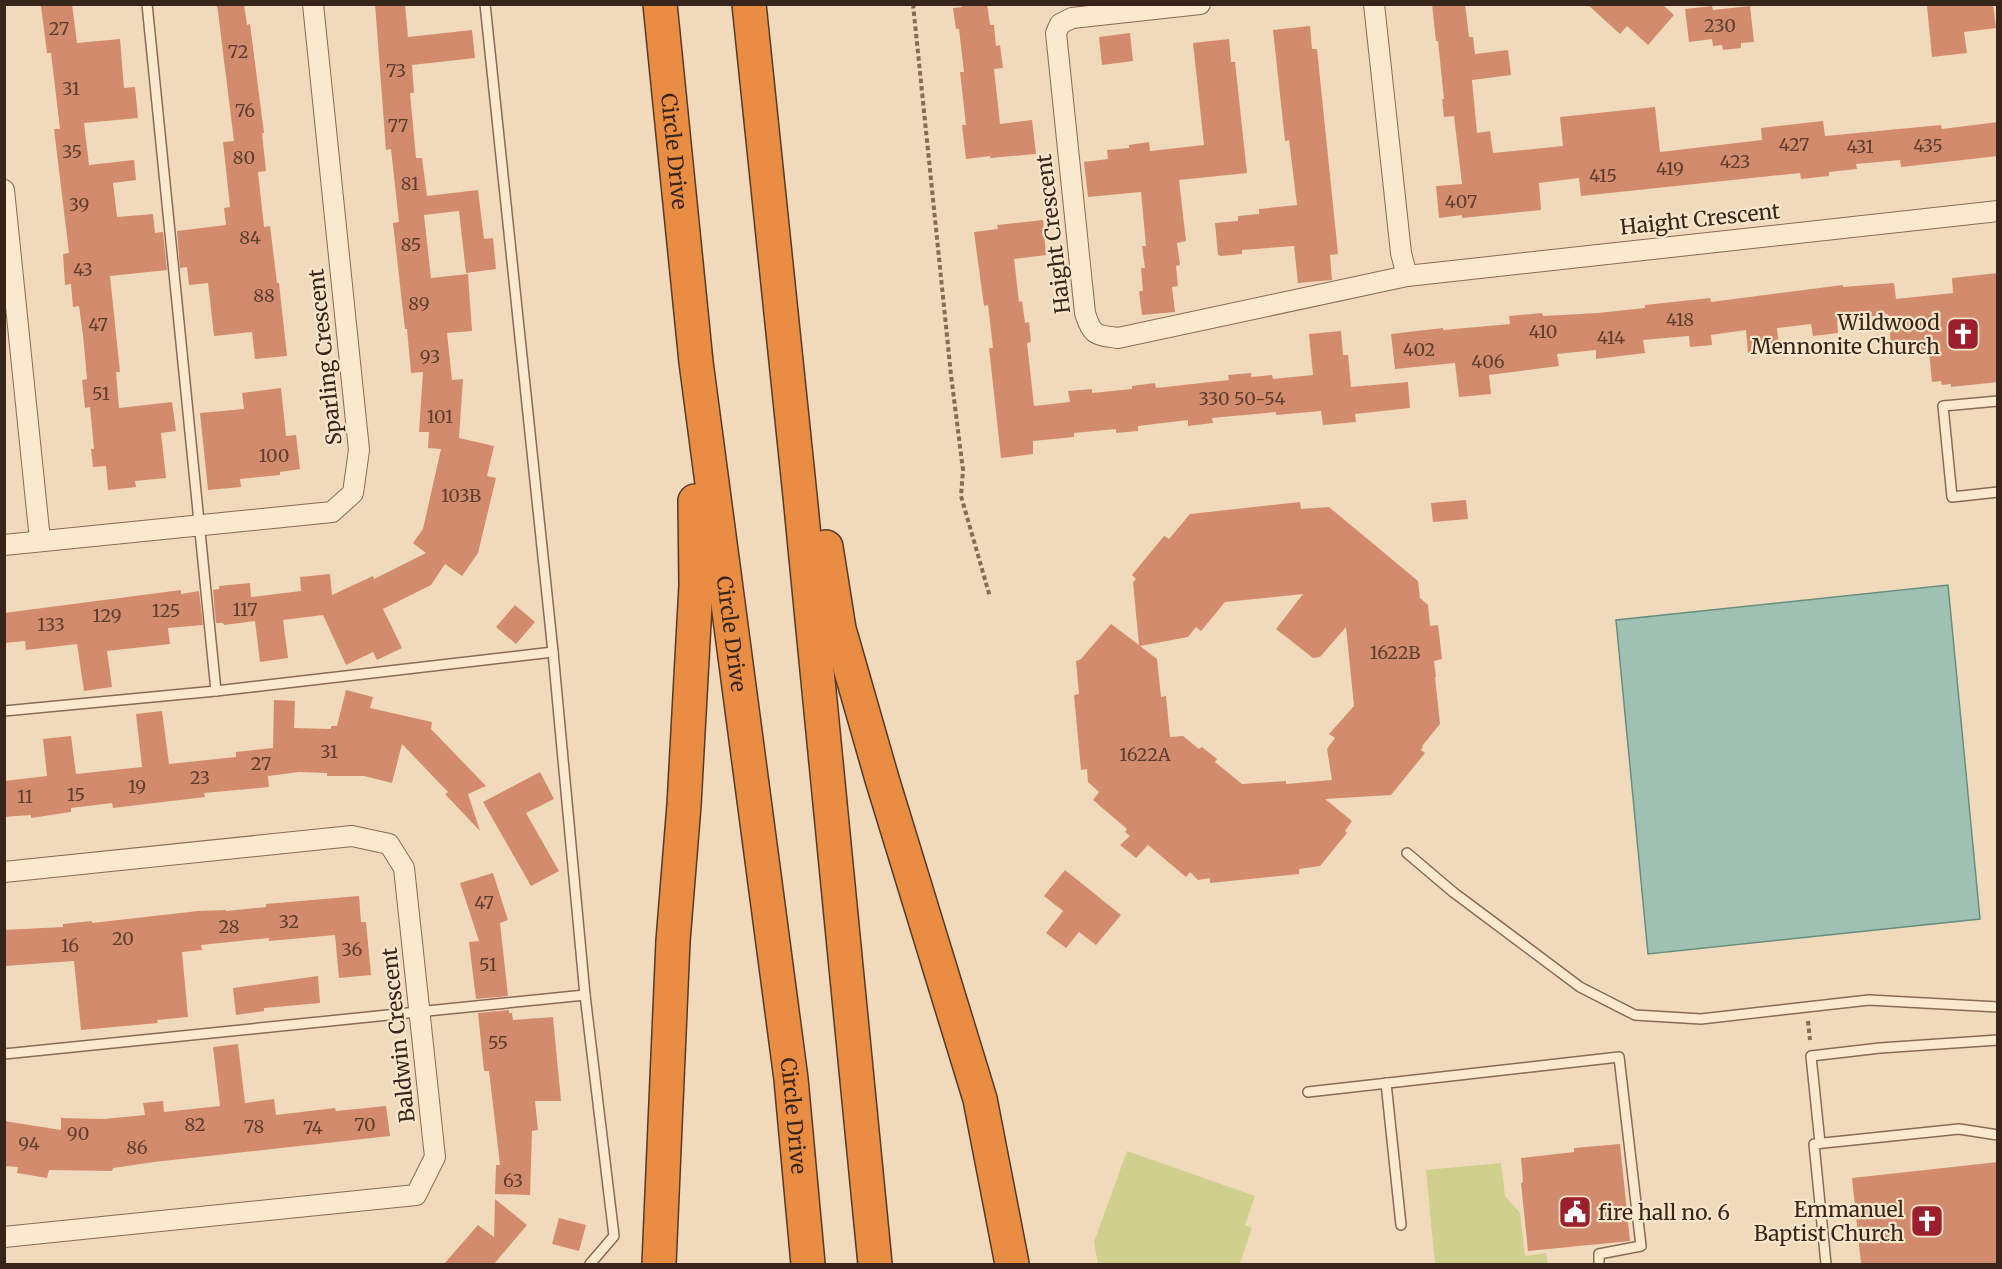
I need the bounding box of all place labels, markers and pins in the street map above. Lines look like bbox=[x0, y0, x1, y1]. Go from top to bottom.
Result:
place label: Wildwood Mennonite Church bbox=[1751, 309, 1940, 360]
church icon: Wildwood Mennonite Church bbox=[1945, 316, 1981, 352]
public building icon: fire hall no. 6 bbox=[1557, 1194, 1593, 1230]
place label: Emmanuel Baptist Church bbox=[1754, 1196, 1904, 1247]
place label: fire hall no. 6 bbox=[1598, 1199, 1730, 1226]
church icon: Emmanuel Baptist Church bbox=[1909, 1203, 1945, 1239]

